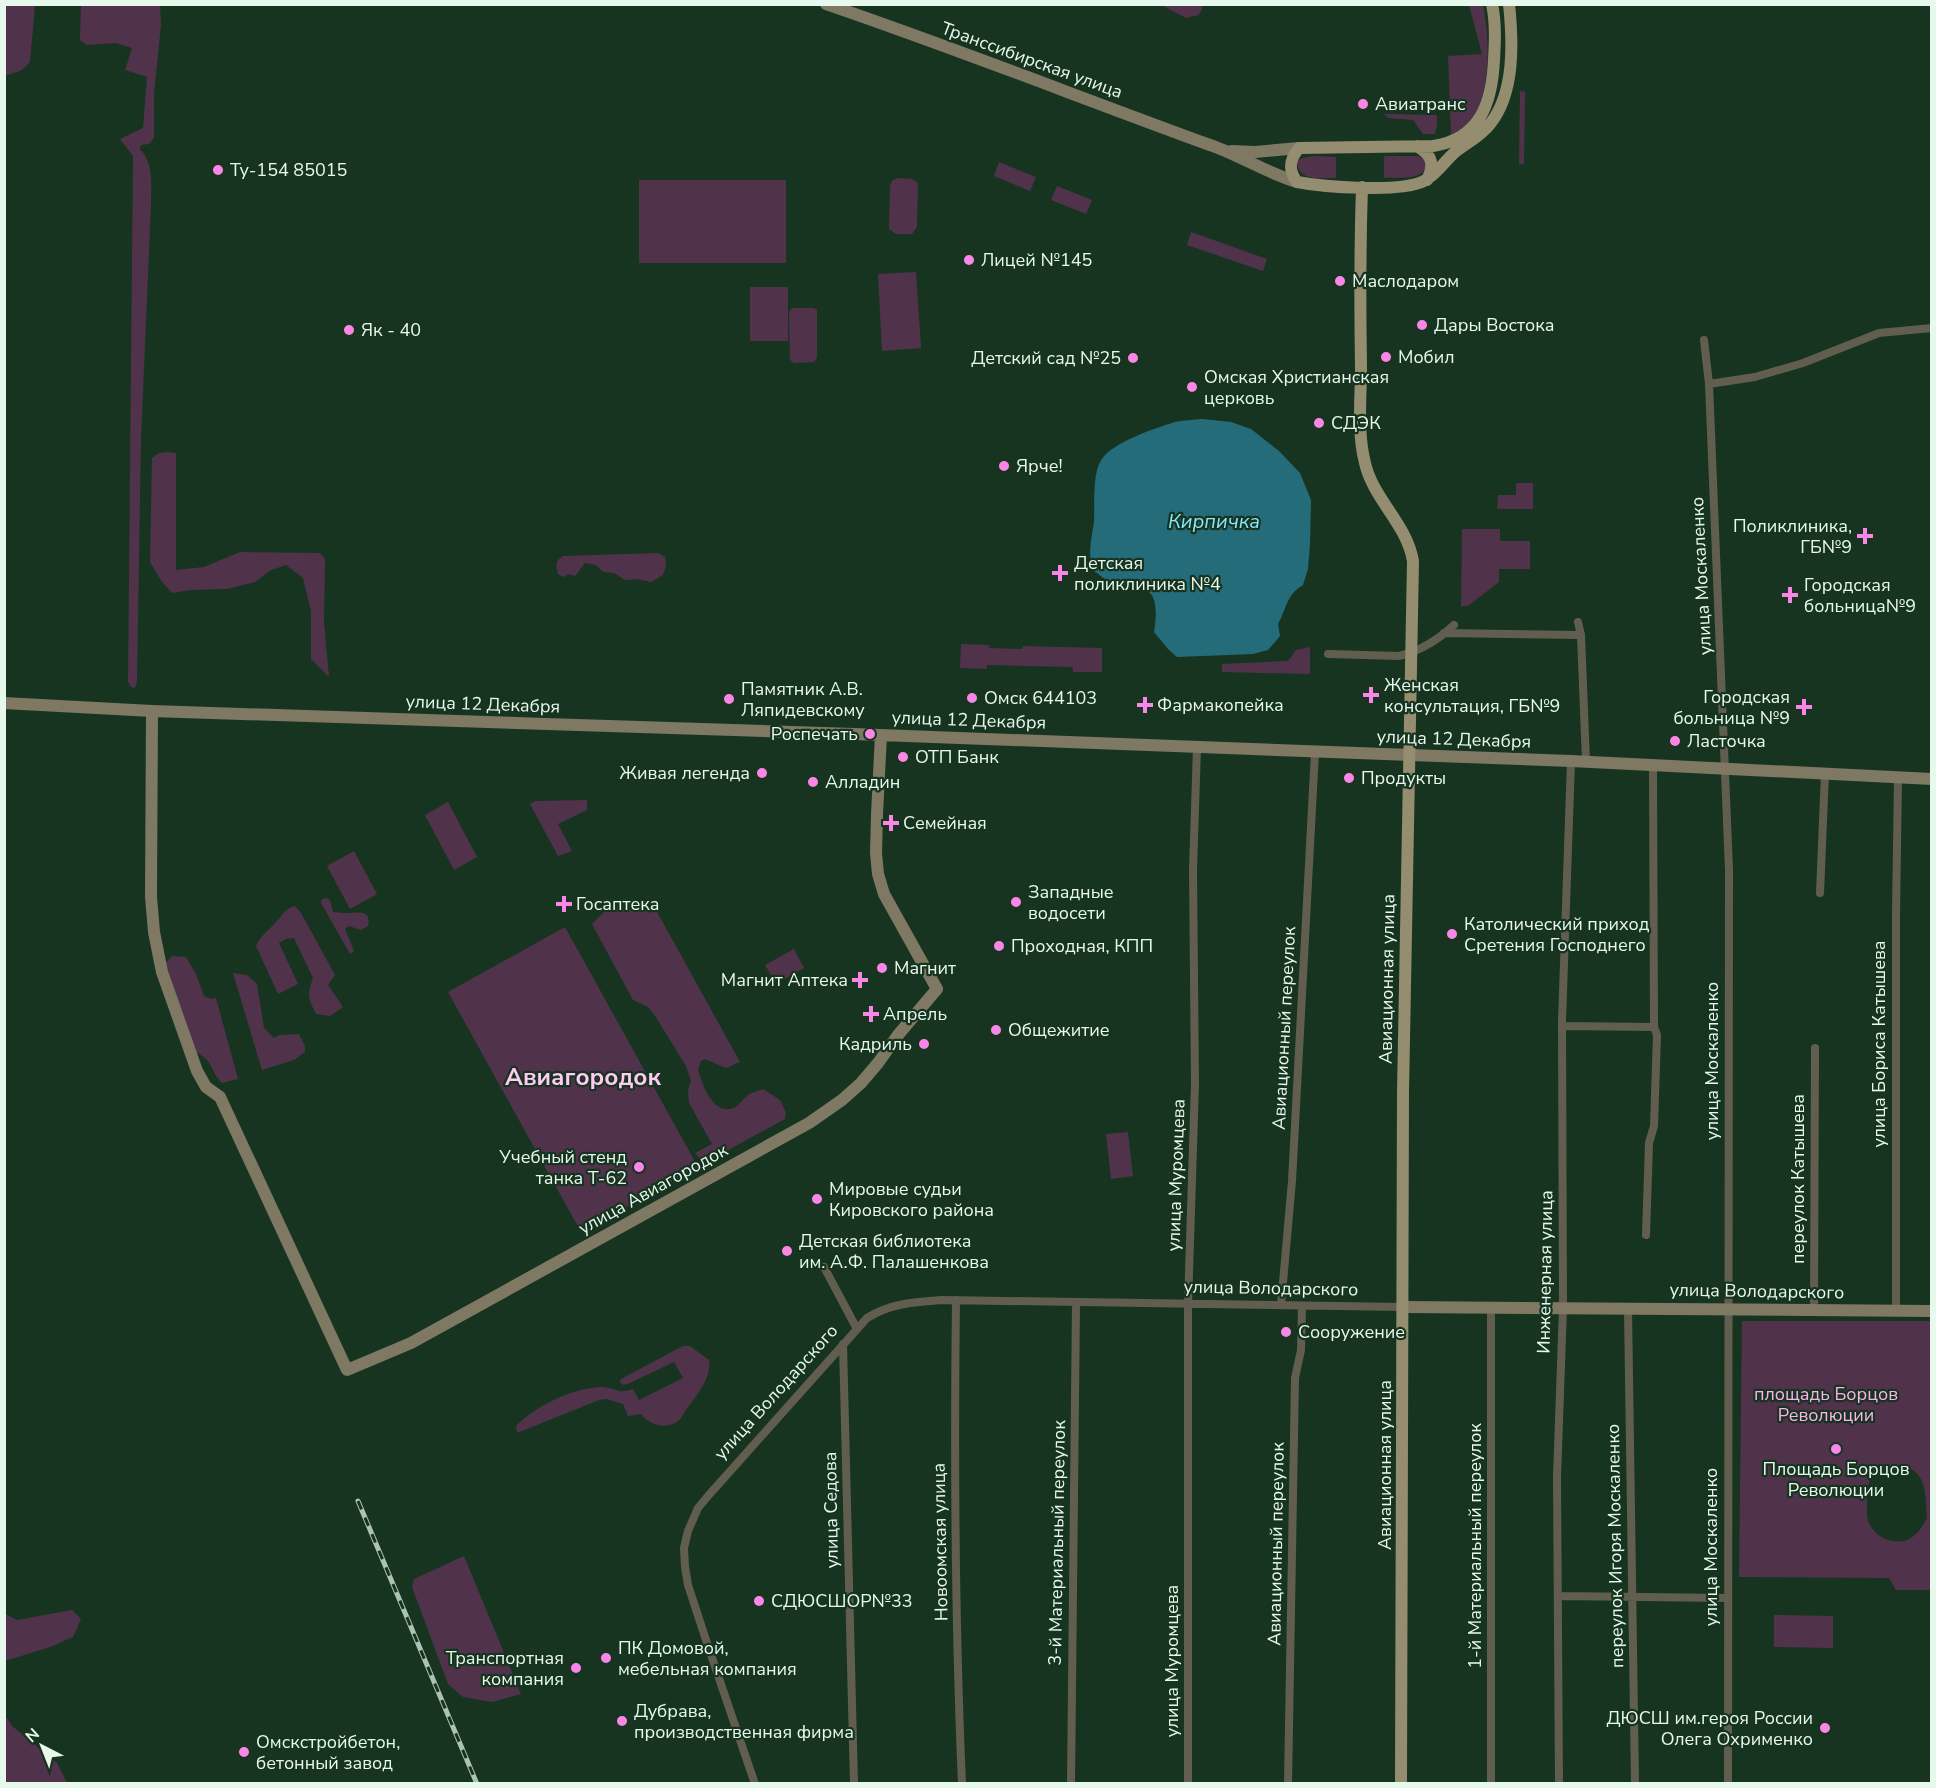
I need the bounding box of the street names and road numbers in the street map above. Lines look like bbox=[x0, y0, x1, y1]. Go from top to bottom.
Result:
street label: Транссибирская улица bbox=[938, 16, 1126, 104]
street label: улица Москаленко bbox=[1685, 496, 1717, 656]
street label: улица 12 Декабря bbox=[405, 689, 561, 719]
street label: улица 12 Декабря bbox=[891, 705, 1047, 735]
street label: улица 12 Декабря bbox=[1376, 724, 1532, 754]
street label: Авиационная улица bbox=[1374, 894, 1400, 1064]
street label: Авиационный переулок bbox=[1267, 925, 1301, 1130]
street label: улица Бориса Катышева bbox=[1867, 941, 1891, 1147]
street label: улица Москаленко bbox=[1700, 982, 1724, 1140]
street label: переулок Катышева bbox=[1786, 1094, 1810, 1264]
street label: улица Муромцева bbox=[1161, 1098, 1191, 1252]
street label: улица Авиагородок bbox=[574, 1138, 732, 1240]
street label: Инженерная улица bbox=[1532, 1190, 1558, 1354]
street label: улица Володарского bbox=[1183, 1274, 1359, 1302]
street label: улица Володарского bbox=[1669, 1277, 1845, 1305]
street label: улица Володарского bbox=[709, 1319, 843, 1465]
street label: Авиационная улица bbox=[1373, 1380, 1397, 1550]
street label: 3-й Материальный переулок bbox=[1043, 1419, 1071, 1666]
street label: 1-й Материальный переулок bbox=[1463, 1423, 1487, 1669]
street label: переулок Игоря Москаленко bbox=[1601, 1424, 1629, 1668]
street label: Авиационный переулок bbox=[1262, 1442, 1290, 1646]
street label: улица Седова bbox=[818, 1451, 844, 1569]
street label: Новоомская улица bbox=[927, 1463, 953, 1621]
street label: улица Москаленко bbox=[1699, 1468, 1723, 1626]
street label: улица Муромцева bbox=[1160, 1585, 1184, 1737]

